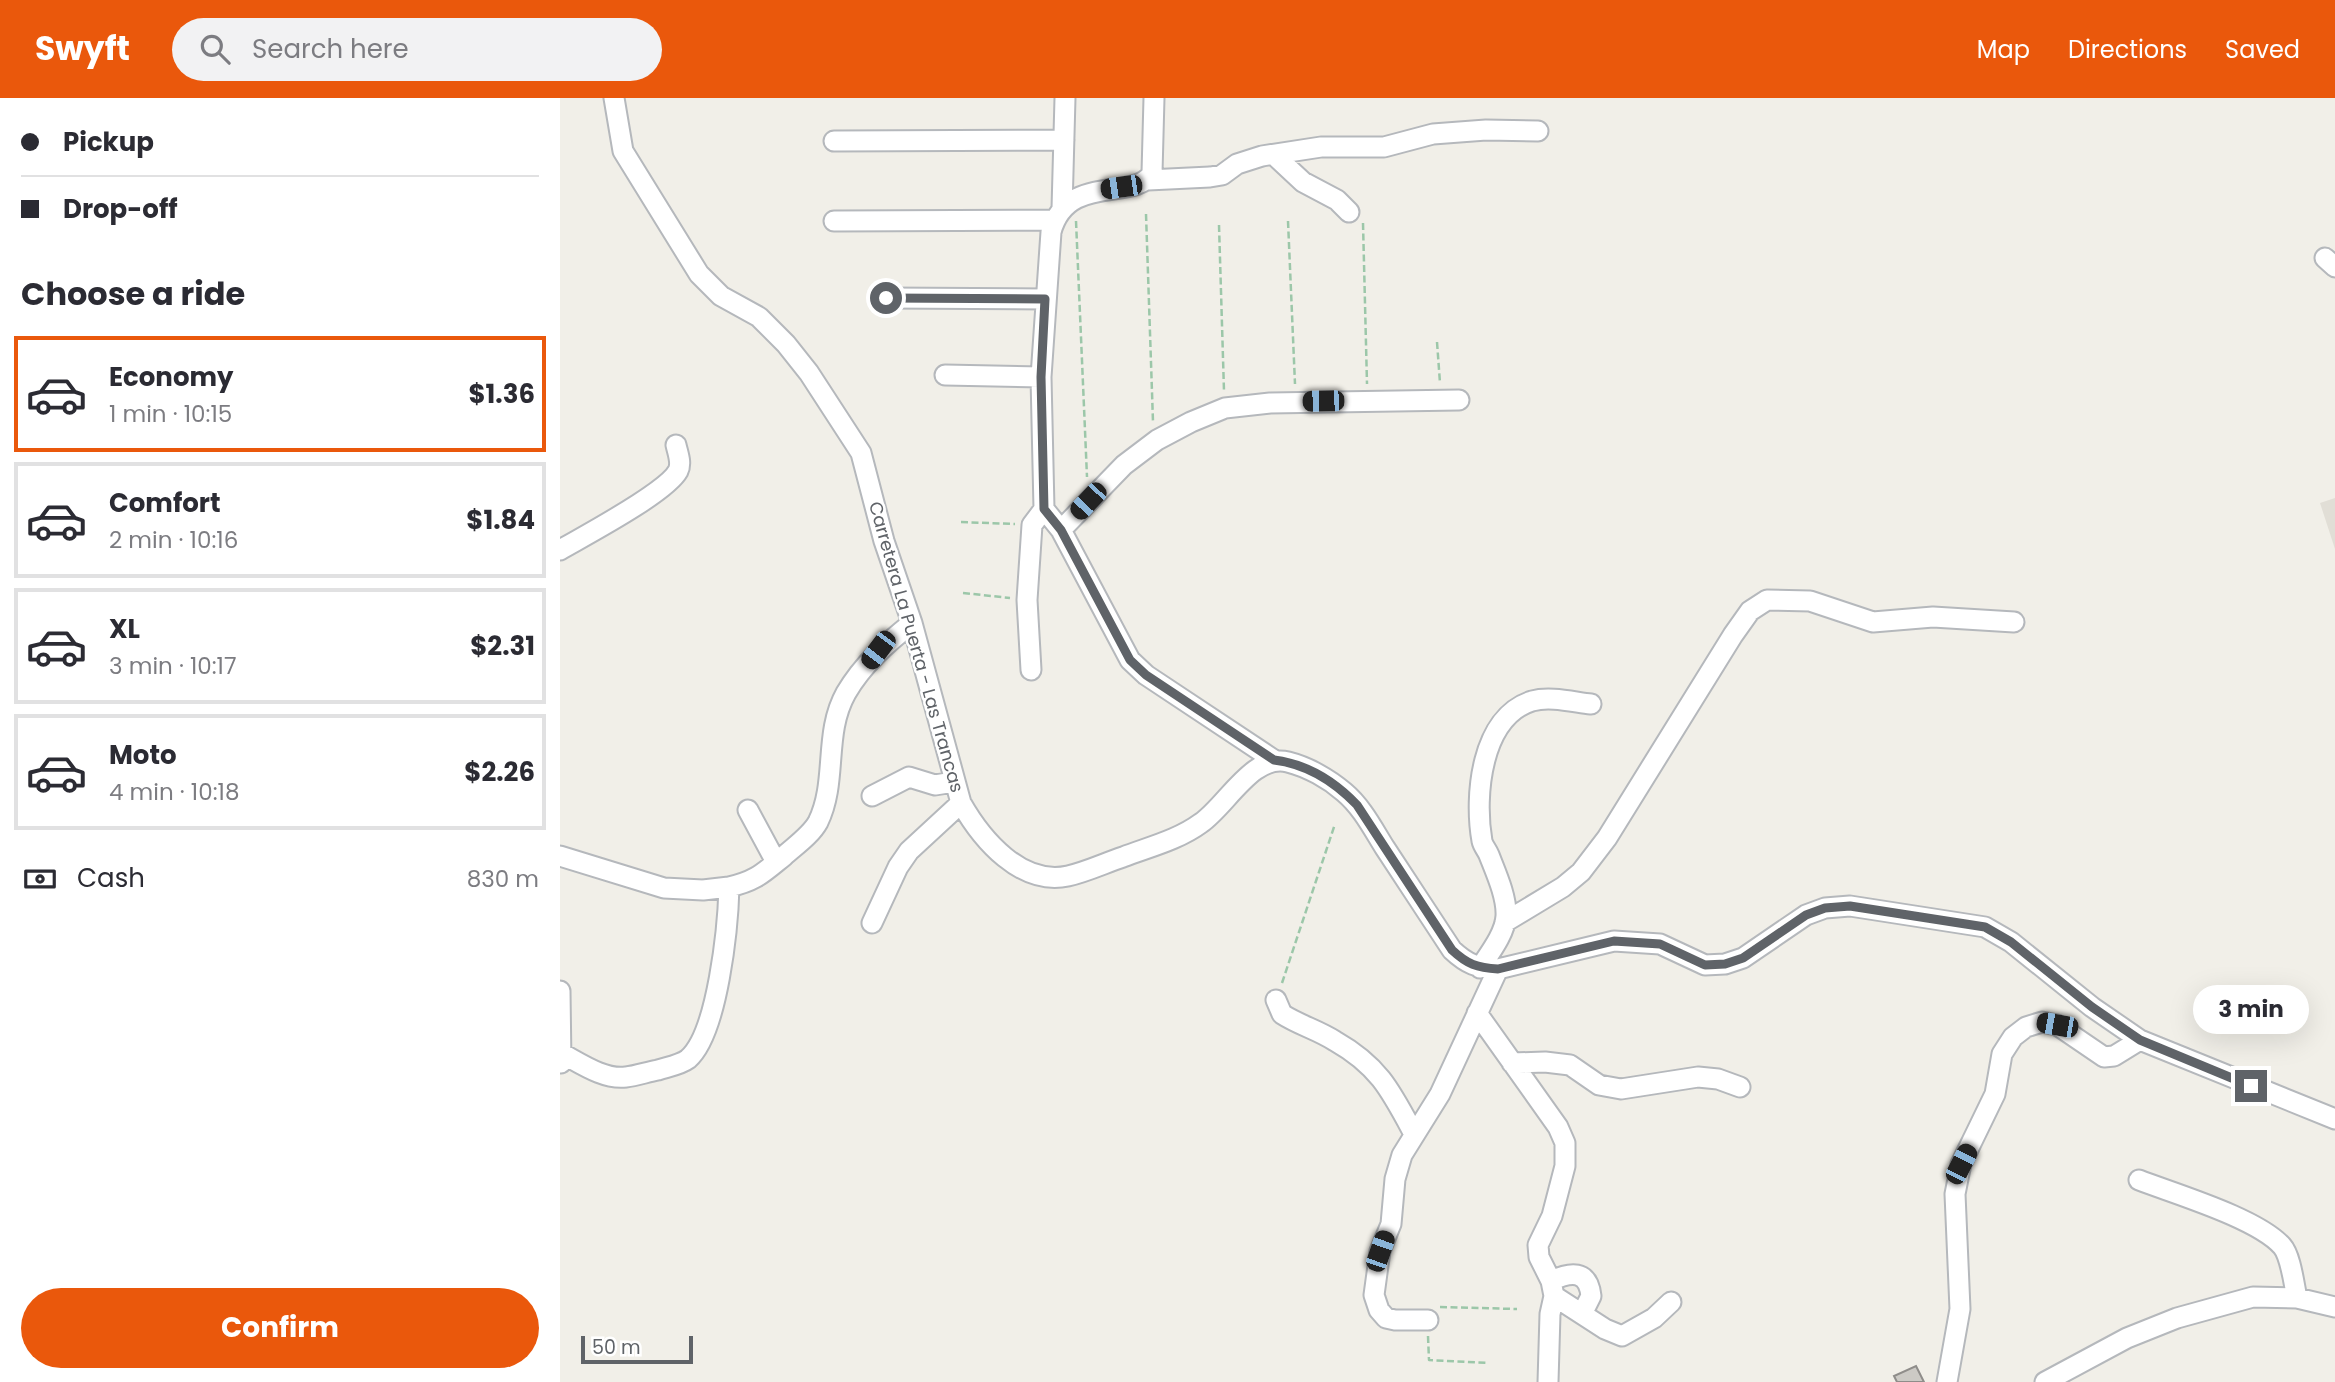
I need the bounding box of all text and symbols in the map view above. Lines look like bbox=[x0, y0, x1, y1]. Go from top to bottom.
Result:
search box bbox=[172, 18, 662, 81]
text: Swyft bbox=[35, 25, 130, 72]
icon: search bbox=[196, 30, 234, 68]
text: Search here bbox=[252, 31, 409, 67]
text: Map bbox=[1977, 33, 2030, 66]
text: Directions bbox=[2068, 33, 2187, 66]
text: Saved bbox=[2225, 33, 2300, 66]
text: Pickup bbox=[63, 124, 154, 160]
car bbox=[1099, 174, 1144, 200]
text: Drop-off bbox=[63, 191, 178, 227]
text: Choose a ride bbox=[21, 271, 245, 316]
route start bbox=[870, 282, 902, 314]
text: Economy bbox=[109, 359, 233, 395]
icon: car bbox=[25, 363, 88, 426]
text: $1.36 bbox=[468, 376, 535, 412]
car bbox=[1302, 390, 1345, 412]
text: 1 min · 10:15 bbox=[109, 398, 232, 430]
car bbox=[1066, 478, 1111, 524]
text: Comfort bbox=[109, 485, 221, 521]
icon: car bbox=[25, 489, 88, 552]
street label: Carretera La Puerta - Las Trancas bbox=[863, 498, 970, 795]
text: $1.84 bbox=[466, 502, 535, 538]
text: 2 min · 10:16 bbox=[109, 524, 238, 556]
text: XL bbox=[109, 611, 140, 647]
icon: car bbox=[25, 615, 88, 678]
car bbox=[857, 627, 900, 673]
text: $2.31 bbox=[470, 628, 535, 664]
text: 3 min · 10:17 bbox=[109, 650, 237, 682]
text: Moto bbox=[109, 737, 177, 773]
icon: car bbox=[25, 741, 88, 804]
text: $2.26 bbox=[464, 754, 535, 790]
text: 4 min · 10:18 bbox=[109, 776, 239, 808]
icon: cash bbox=[21, 860, 59, 898]
text: Cash bbox=[77, 860, 145, 896]
text: 830 m bbox=[467, 863, 539, 895]
callout: 3 min bbox=[2193, 984, 2309, 1034]
text: 3 min bbox=[2218, 993, 2284, 1025]
car bbox=[2035, 1011, 2080, 1039]
route end bbox=[2235, 1070, 2267, 1102]
car bbox=[1943, 1141, 1980, 1187]
car bbox=[1364, 1228, 1397, 1274]
button: Confirm bbox=[21, 1288, 539, 1368]
scale bar bbox=[581, 1333, 693, 1365]
text: 50 m bbox=[592, 1334, 641, 1361]

